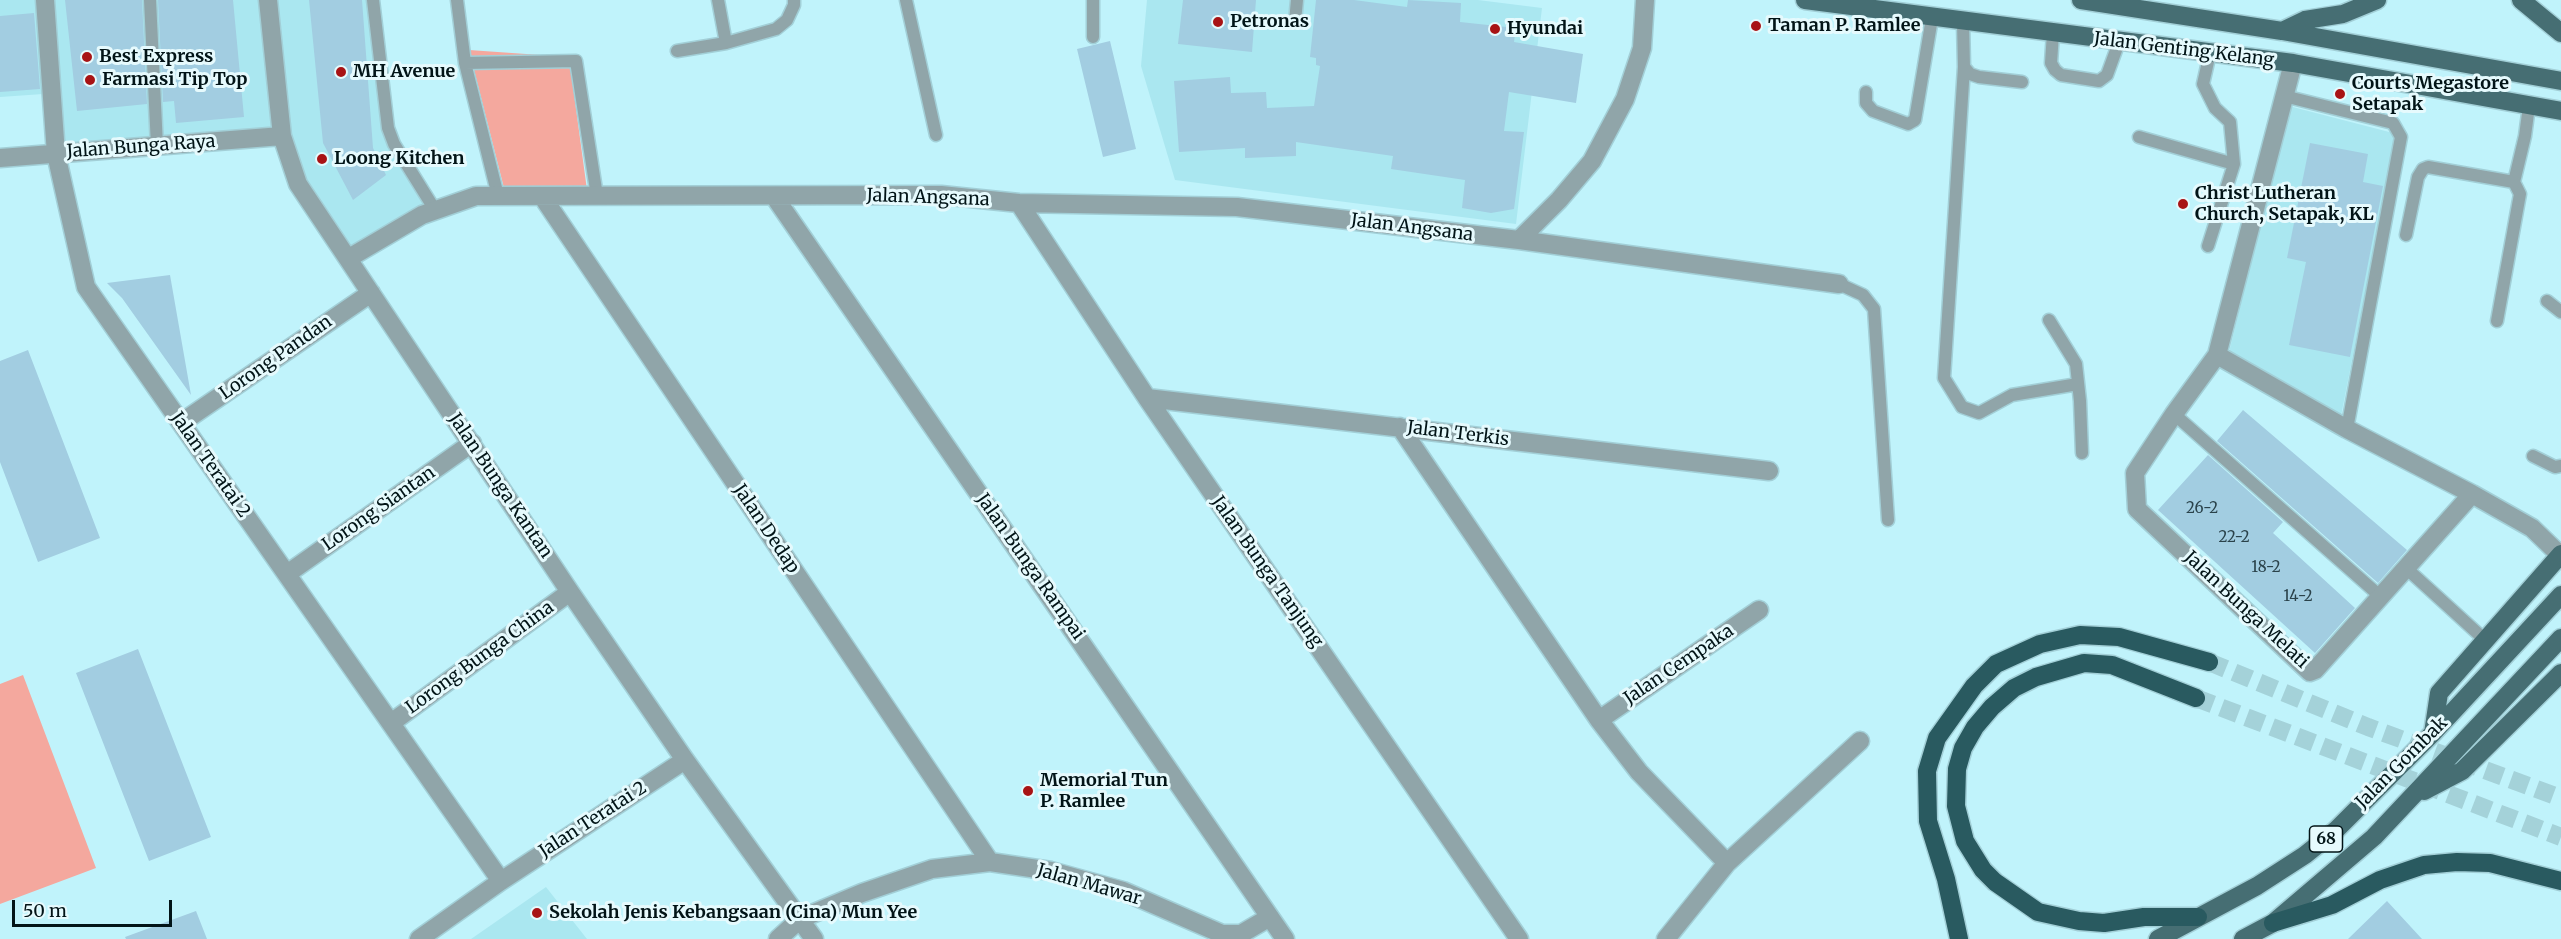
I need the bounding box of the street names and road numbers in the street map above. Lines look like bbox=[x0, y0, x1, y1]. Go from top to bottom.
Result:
street label: Jalan Genting Kelang bbox=[2093, 28, 2275, 72]
street label: Jalan Bunga Raya bbox=[66, 131, 216, 163]
street label: Jalan Angsana bbox=[866, 185, 990, 211]
street label: Jalan Angsana bbox=[1350, 210, 1474, 246]
street label: Lorong Pandan bbox=[216, 311, 336, 405]
street label: Jalan Teratai 2 bbox=[166, 408, 254, 522]
street label: Jalan Bunga Kantan bbox=[444, 409, 556, 563]
street label: Jalan Terkis bbox=[1406, 417, 1510, 451]
street label: Lorong Siantan bbox=[318, 462, 440, 556]
street label: Jalan Dedap bbox=[728, 480, 804, 578]
street label: Jalan Bunga Rampai bbox=[971, 490, 1089, 644]
street label: Jalan Bunga Tanjung bbox=[1207, 492, 1327, 652]
street label: Jalan Bunga Melati bbox=[2179, 547, 2313, 673]
street label: Lorong Bunga China bbox=[402, 597, 558, 719]
street label: Jalan Cempaka bbox=[1620, 620, 1738, 710]
street label: Jalan Gombak bbox=[2352, 713, 2452, 813]
street label: Jalan Teratai 2 bbox=[535, 777, 651, 863]
road number: 68 bbox=[2310, 826, 2342, 852]
street label: Jalan Mawar bbox=[1034, 860, 1144, 910]

